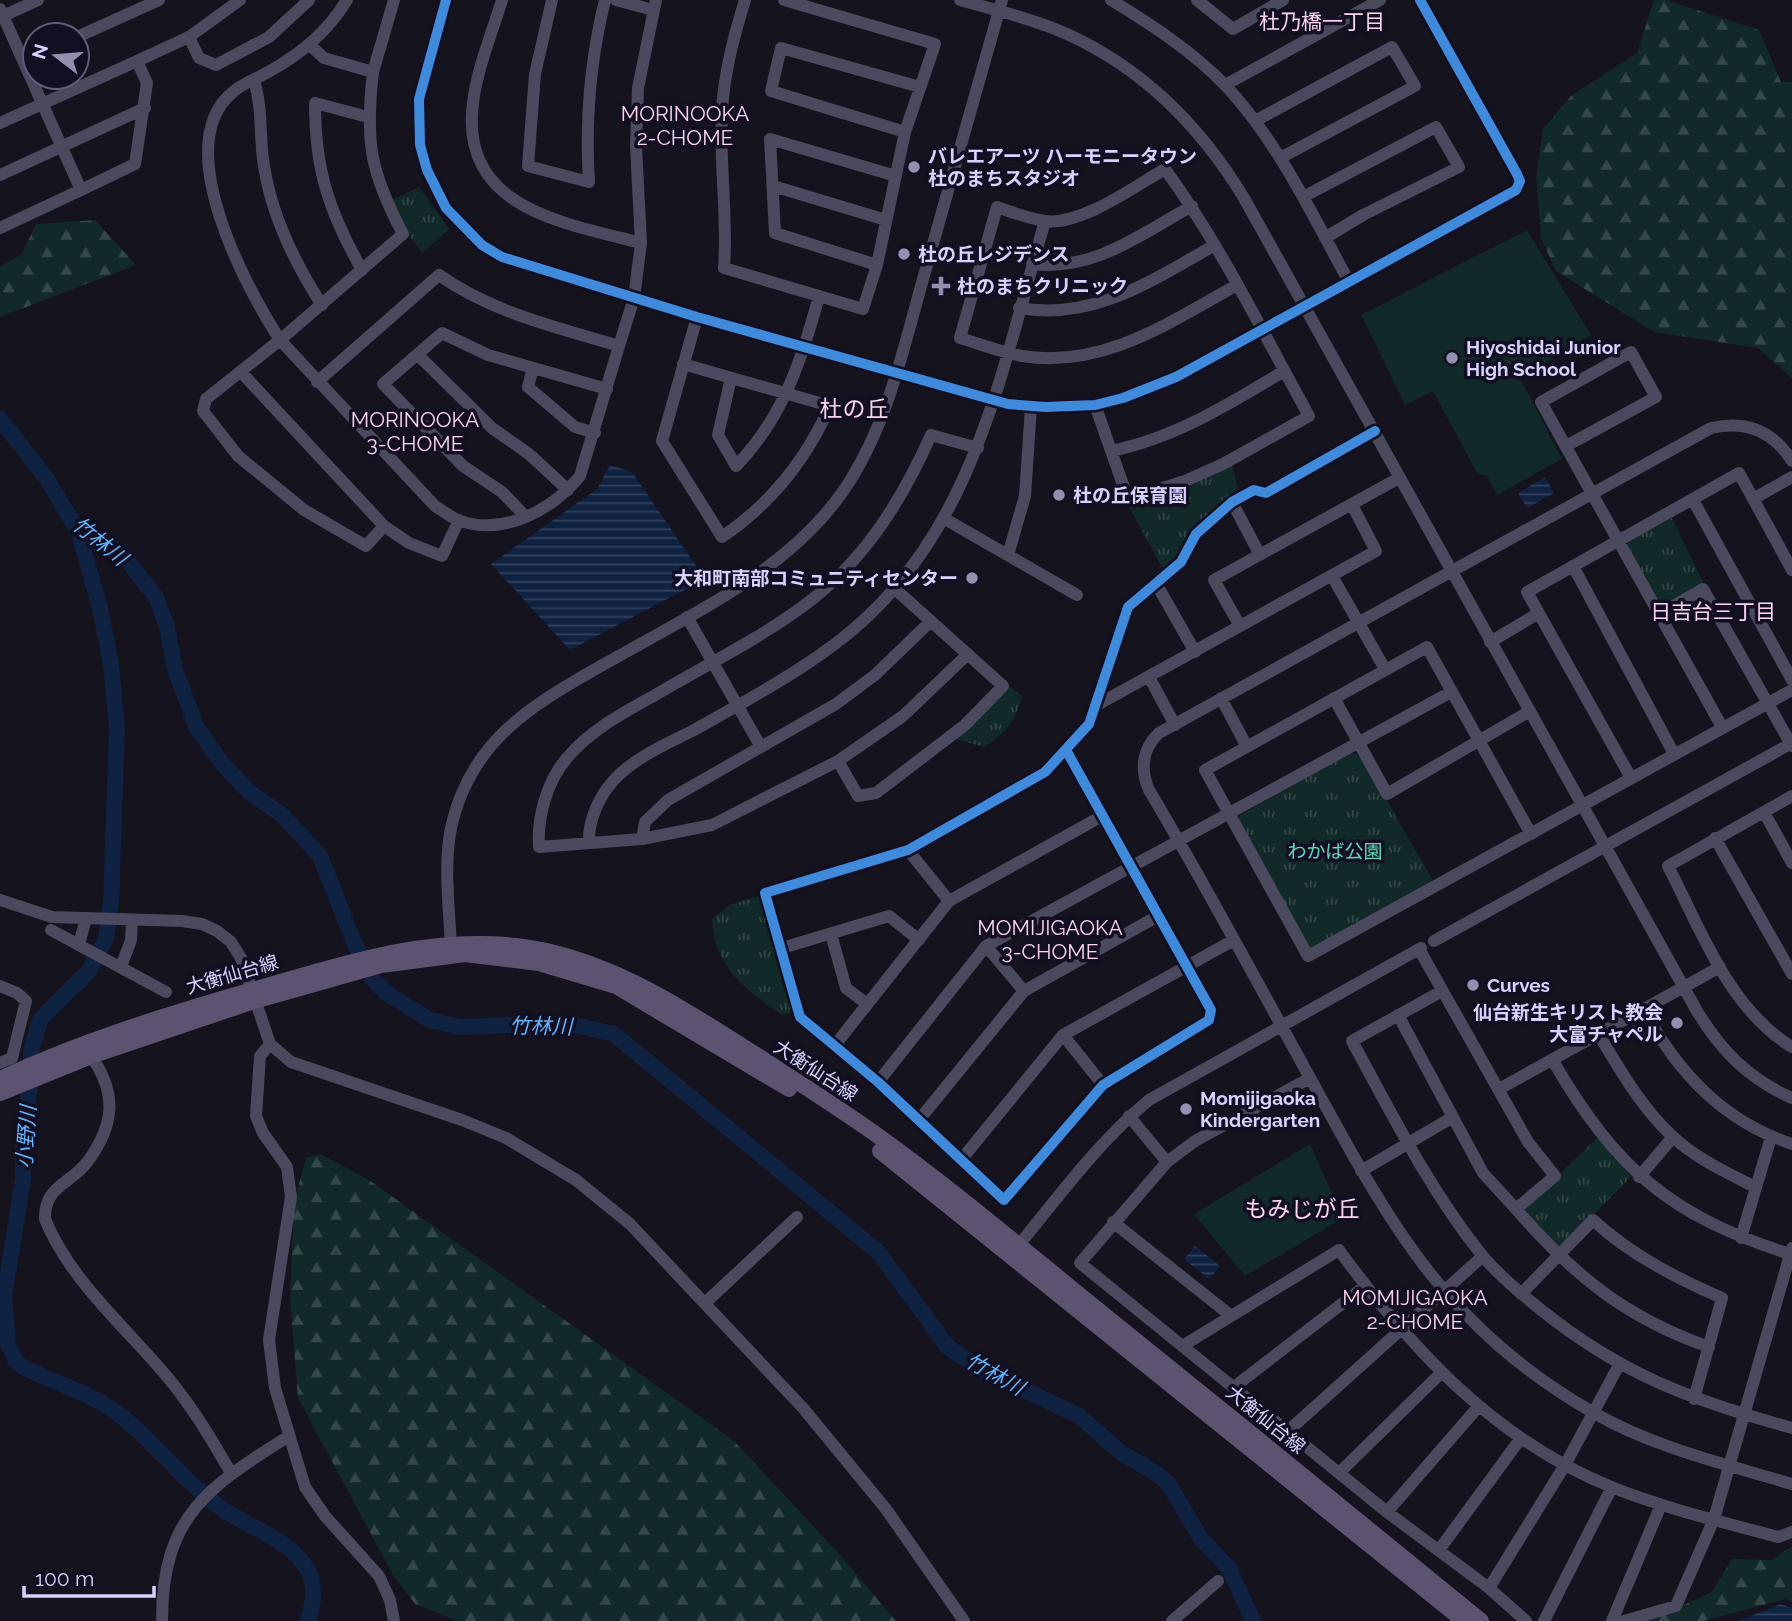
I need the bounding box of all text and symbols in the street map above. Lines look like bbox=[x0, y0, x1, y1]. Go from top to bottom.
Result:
district label: 杜乃橋一丁目 bbox=[1259, 9, 1385, 34]
north arrow bbox=[21, 21, 91, 91]
text: N bbox=[27, 41, 52, 61]
district label: MORINOOKA 2-CHOME bbox=[621, 101, 749, 150]
place label: バレエアーツ ハーモニータウン 杜のまちスタジオ bbox=[928, 145, 1197, 189]
marker: バレエアーツ ハーモニータウン 杜のまちスタジオ bbox=[906, 159, 922, 175]
place label: 杜の丘レジデンス bbox=[918, 243, 1070, 265]
marker: 杜の丘レジデンス bbox=[896, 246, 912, 262]
place label: 杜のまちクリニック bbox=[957, 275, 1128, 297]
marker: 杜のまちクリニック bbox=[931, 276, 951, 296]
place label: Hiyoshidai Junior High School bbox=[1466, 336, 1621, 380]
marker: Hiyoshidai Junior High School bbox=[1444, 350, 1460, 366]
district label: 杜の丘 bbox=[820, 395, 889, 422]
district label: MORINOOKA 3-CHOME bbox=[351, 407, 479, 456]
place label: 杜の丘保育園 bbox=[1073, 484, 1187, 506]
marker: 杜の丘保育園 bbox=[1051, 487, 1067, 503]
water label: 竹林川 bbox=[68, 511, 134, 572]
place label: 大和町南部コミュニティセンター bbox=[674, 567, 958, 589]
marker: 大和町南部コミュニティセンター bbox=[964, 570, 980, 586]
district label: 日吉台三丁目 bbox=[1650, 599, 1776, 624]
park label: わかば公園 bbox=[1287, 840, 1383, 862]
district label: MOMIJIGAOKA 3-CHOME bbox=[977, 915, 1123, 964]
street label: 大衡仙台線 bbox=[183, 950, 281, 998]
place label: Curves bbox=[1487, 974, 1550, 996]
marker: Curves bbox=[1465, 977, 1481, 993]
place label: 仙台新生キリスト教会 大富チャペル bbox=[1473, 1001, 1663, 1045]
water label: 竹林川 bbox=[509, 1013, 575, 1039]
marker: 仙台新生キリスト教会 大富チャペル bbox=[1669, 1015, 1685, 1031]
street label: 大衡仙台線 bbox=[770, 1035, 862, 1105]
place label: Momijigaoka Kindergarten bbox=[1200, 1087, 1320, 1131]
marker: Momijigaoka Kindergarten bbox=[1178, 1101, 1194, 1117]
water label: 小野川 bbox=[11, 1103, 41, 1169]
district label: もみじが丘 bbox=[1245, 1195, 1360, 1222]
district label: MOMIJIGAOKA 2-CHOME bbox=[1342, 1285, 1488, 1334]
water label: 竹林川 bbox=[961, 1348, 1030, 1401]
street label: 大衡仙台線 bbox=[1222, 1381, 1310, 1457]
scale bar bbox=[24, 1554, 154, 1598]
text: 100 m bbox=[35, 1566, 94, 1591]

